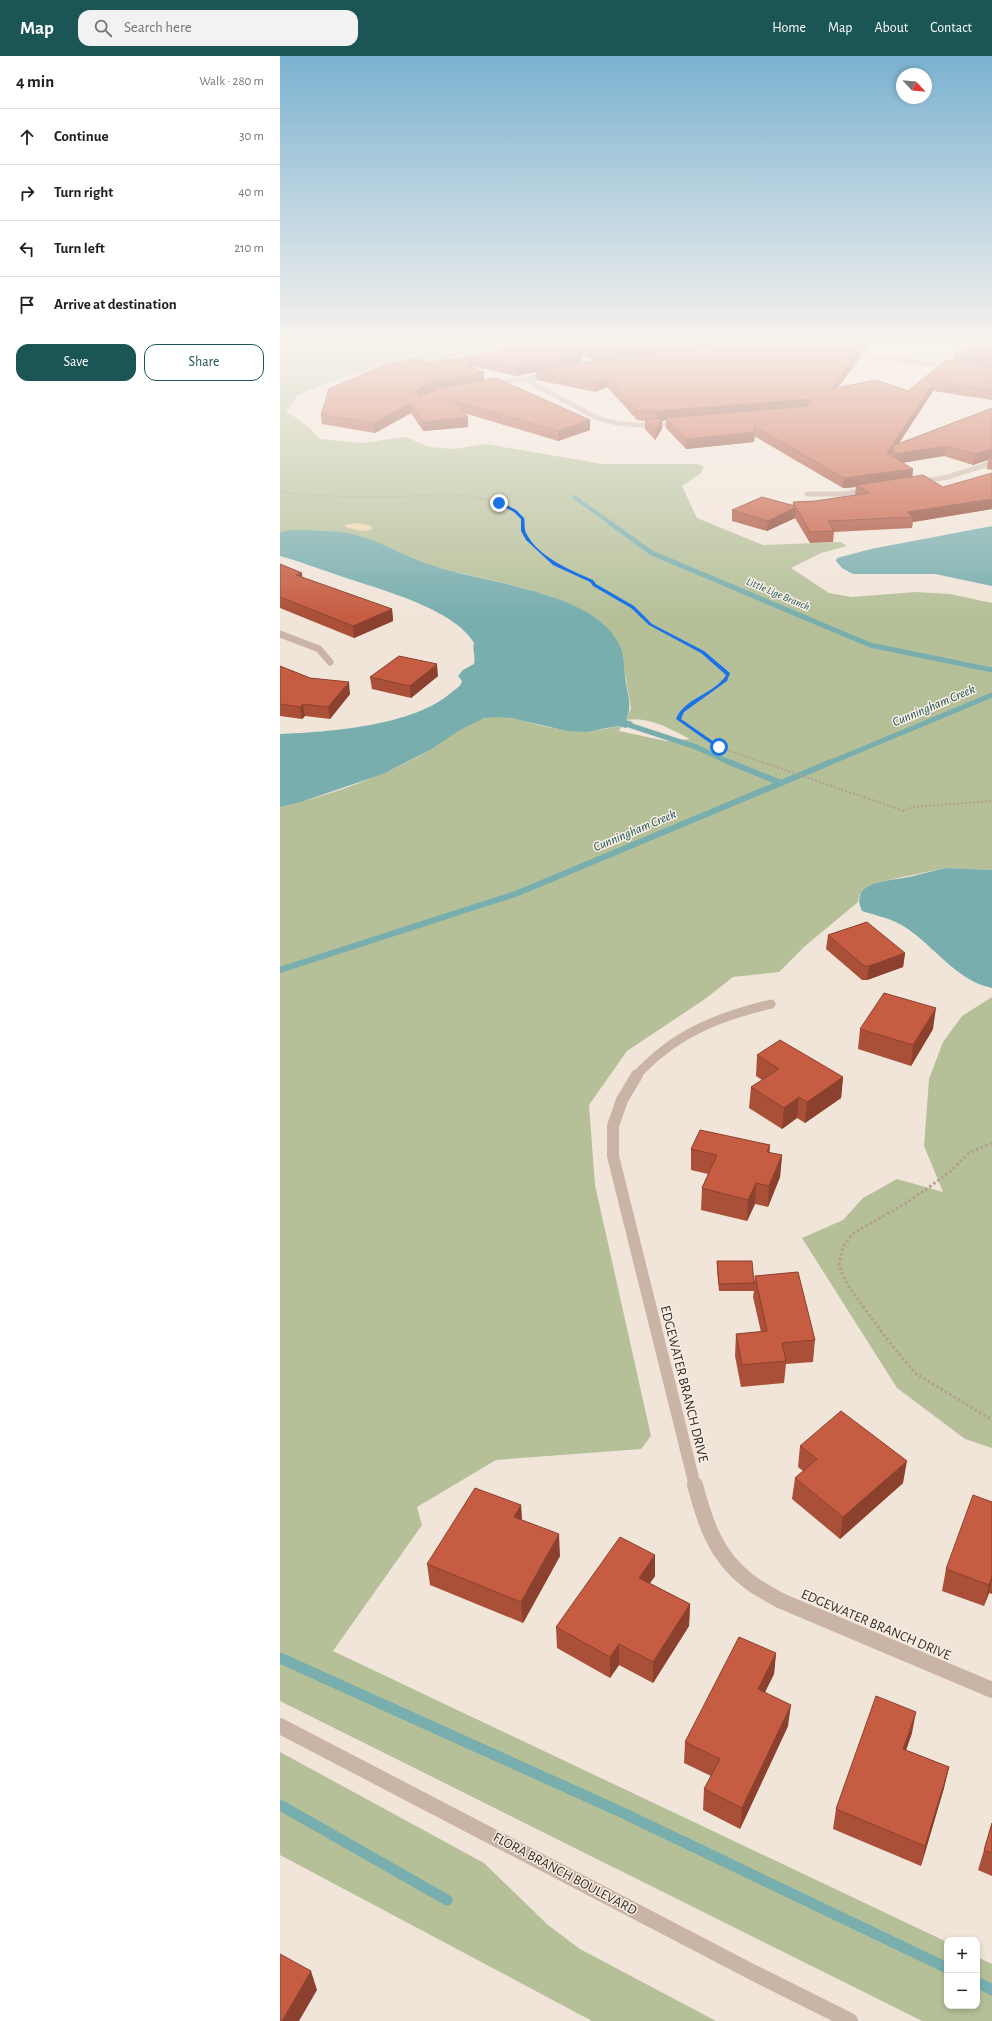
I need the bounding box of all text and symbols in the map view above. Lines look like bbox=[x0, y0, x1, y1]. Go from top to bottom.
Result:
search box bbox=[78, 10, 358, 46]
icon: search bbox=[92, 17, 114, 39]
text: Map bbox=[20, 19, 54, 38]
text: Search here bbox=[124, 20, 192, 35]
text: Home bbox=[772, 21, 806, 35]
text: Map bbox=[828, 21, 852, 35]
text: About bbox=[874, 21, 908, 35]
text: Contact bbox=[930, 21, 972, 35]
north arrow bbox=[896, 68, 932, 104]
text: 4 min bbox=[16, 73, 54, 90]
text: Walk · 280 m bbox=[199, 75, 264, 88]
icon: ahead bbox=[16, 126, 38, 148]
text: Continue bbox=[54, 129, 109, 144]
text: 30 m bbox=[239, 130, 264, 143]
icon: right bbox=[16, 182, 38, 204]
text: Turn right bbox=[54, 185, 113, 200]
text: 40 m bbox=[238, 186, 264, 199]
icon: left bbox=[16, 238, 38, 260]
text: Turn left bbox=[54, 241, 105, 256]
text: 210 m bbox=[234, 242, 264, 255]
icon: arrive bbox=[16, 294, 38, 316]
text: Arrive at destination bbox=[54, 297, 177, 312]
button: Save bbox=[16, 344, 136, 381]
button: Share bbox=[144, 344, 264, 381]
route end bbox=[490, 494, 508, 512]
water label: Little Lige Branch bbox=[745, 576, 811, 612]
water label: Cunningham Creek bbox=[891, 683, 977, 729]
route start bbox=[710, 738, 728, 756]
water label: Cunningham Creek bbox=[592, 808, 678, 854]
street label: EDGEWATER BRANCH DRIVE bbox=[658, 1304, 710, 1464]
street label: EDGEWATER BRANCH DRIVE bbox=[799, 1587, 953, 1663]
street label: FLORA BRANCH BOULEVARD bbox=[491, 1830, 639, 1918]
map controls bbox=[944, 1937, 980, 2009]
button: + bbox=[944, 1937, 980, 1973]
button: − bbox=[944, 1973, 980, 2009]

